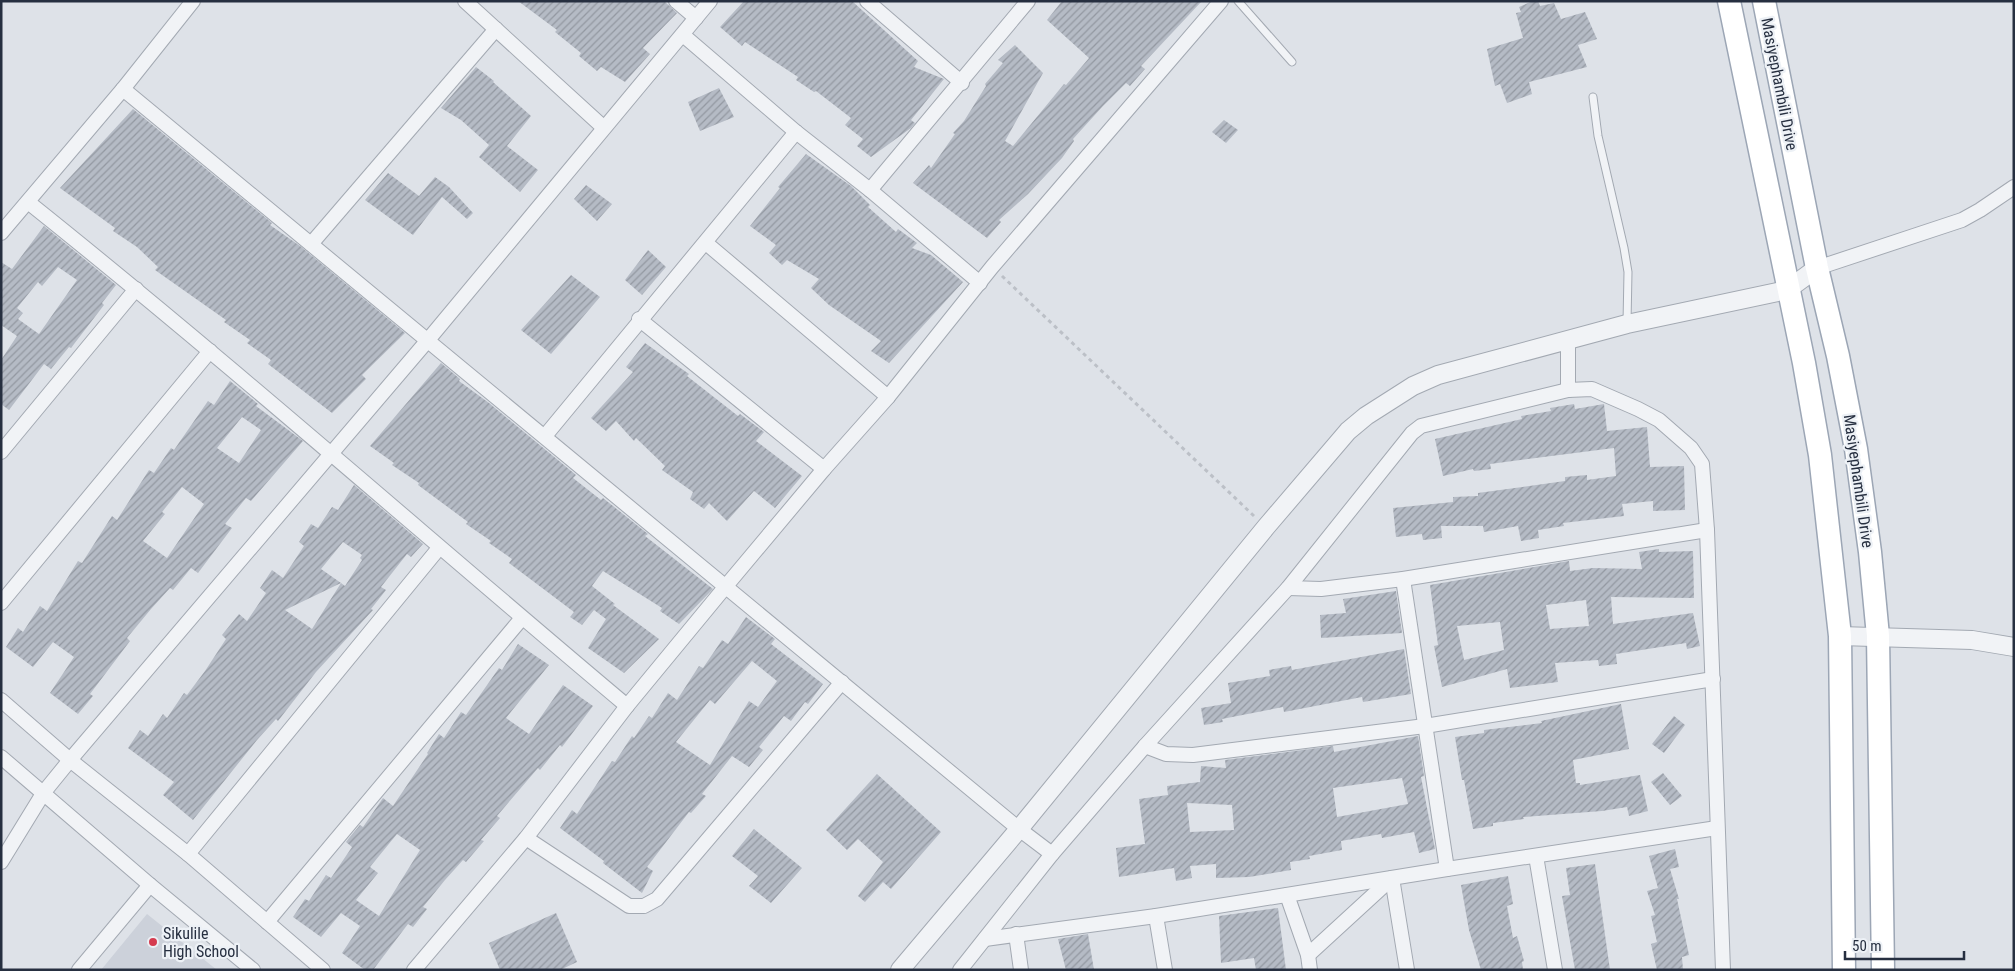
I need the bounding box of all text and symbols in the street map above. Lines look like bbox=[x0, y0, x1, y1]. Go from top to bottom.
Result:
street label: Masiyephambili Drive bbox=[1757, 16, 1802, 152]
street label: Masiyephambili Drive bbox=[1840, 413, 1877, 549]
place label: Sikulile High School bbox=[163, 924, 239, 961]
scale bar bbox=[1845, 928, 1964, 960]
marker: Sikulile High School bbox=[147, 936, 159, 948]
text: 50 m bbox=[1852, 937, 1882, 955]

